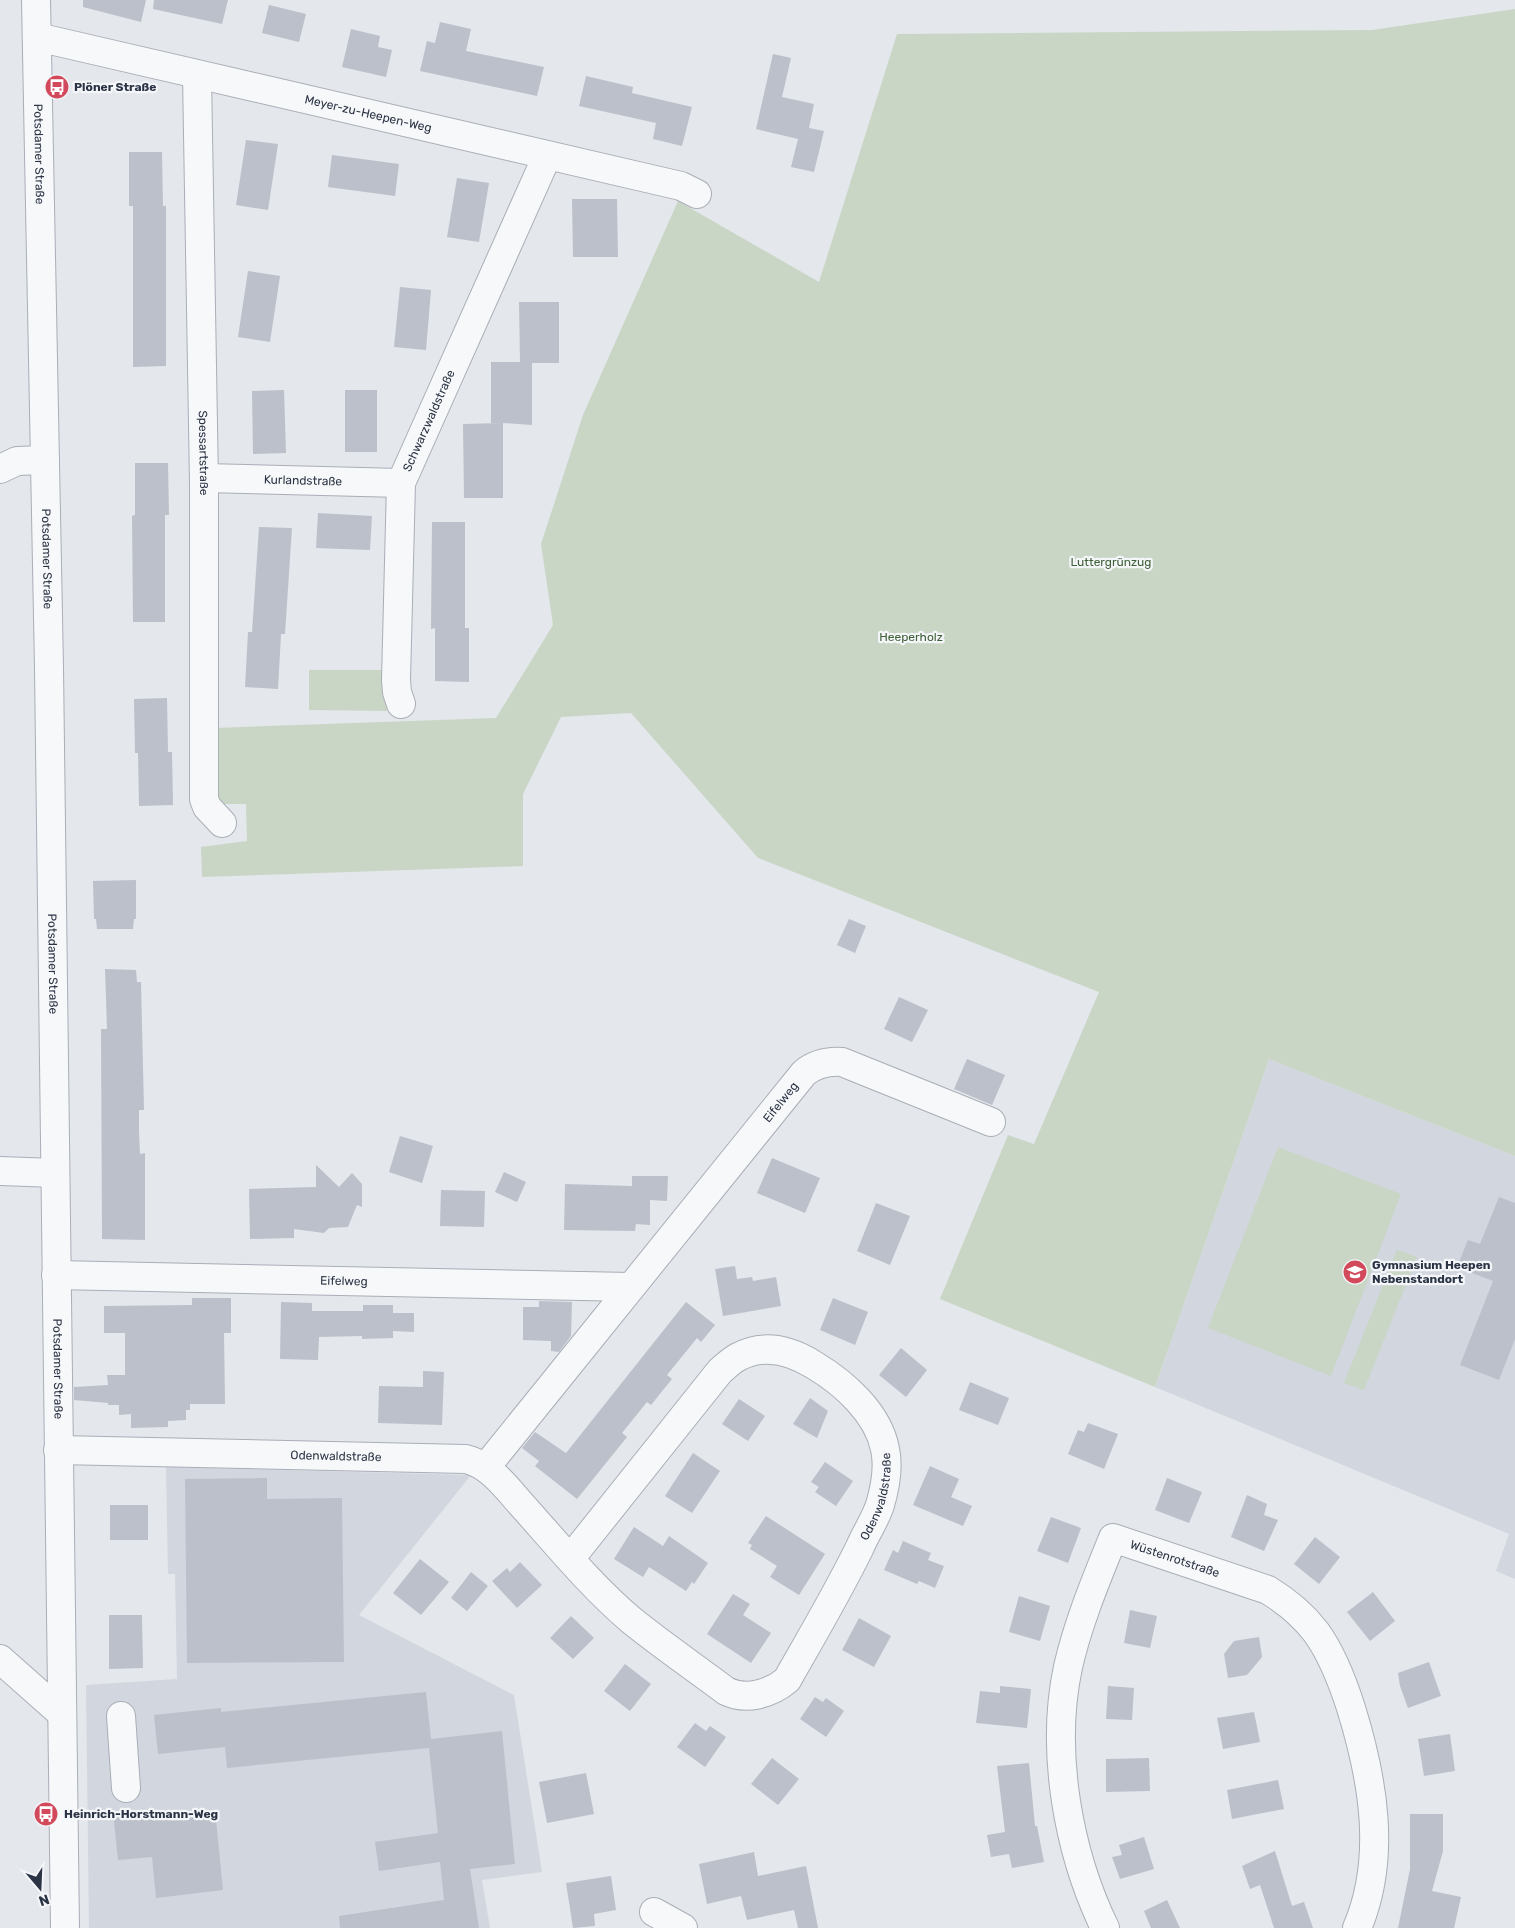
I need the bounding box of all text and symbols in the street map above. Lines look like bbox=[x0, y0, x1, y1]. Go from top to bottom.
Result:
bus stop icon: Plöner Straße bbox=[44, 74, 70, 100]
place label: Plöner Straße bbox=[74, 80, 156, 94]
street label: Meyer-zu-Heepen-Weg bbox=[303, 92, 433, 135]
street label: Potsdamer Straße bbox=[31, 103, 47, 205]
street label: Schwarzwaldstraße bbox=[400, 367, 458, 474]
street label: Spessartstraße bbox=[196, 410, 211, 496]
street label: Kurlandstraße bbox=[264, 473, 343, 489]
street label: Potsdamer Straße bbox=[39, 508, 55, 610]
park label: Luttergrünzug bbox=[1070, 555, 1152, 569]
park label: Heeperholz bbox=[879, 630, 943, 644]
street label: Potsdamer Straße bbox=[45, 913, 60, 1015]
street label: Eifelweg bbox=[760, 1079, 801, 1125]
place label: Gymnasium Heepen Nebenstandort bbox=[1372, 1258, 1491, 1286]
school or university icon: Gymnasium Heepen Nebenstandort bbox=[1342, 1259, 1368, 1285]
street label: Eifelweg bbox=[320, 1274, 368, 1289]
street label: Potsdamer Straße bbox=[50, 1318, 66, 1420]
street label: Odenwaldstraße bbox=[290, 1448, 382, 1464]
street label: Odenwaldstraße bbox=[857, 1452, 894, 1543]
street label: Wüstenrotstraße bbox=[1128, 1537, 1222, 1580]
bus stop icon: Heinrich-Horstmann-Weg bbox=[33, 1801, 59, 1827]
place label: Heinrich-Horstmann-Weg bbox=[64, 1807, 218, 1821]
north arrow bbox=[15, 1863, 65, 1913]
text: N bbox=[37, 1890, 52, 1909]

